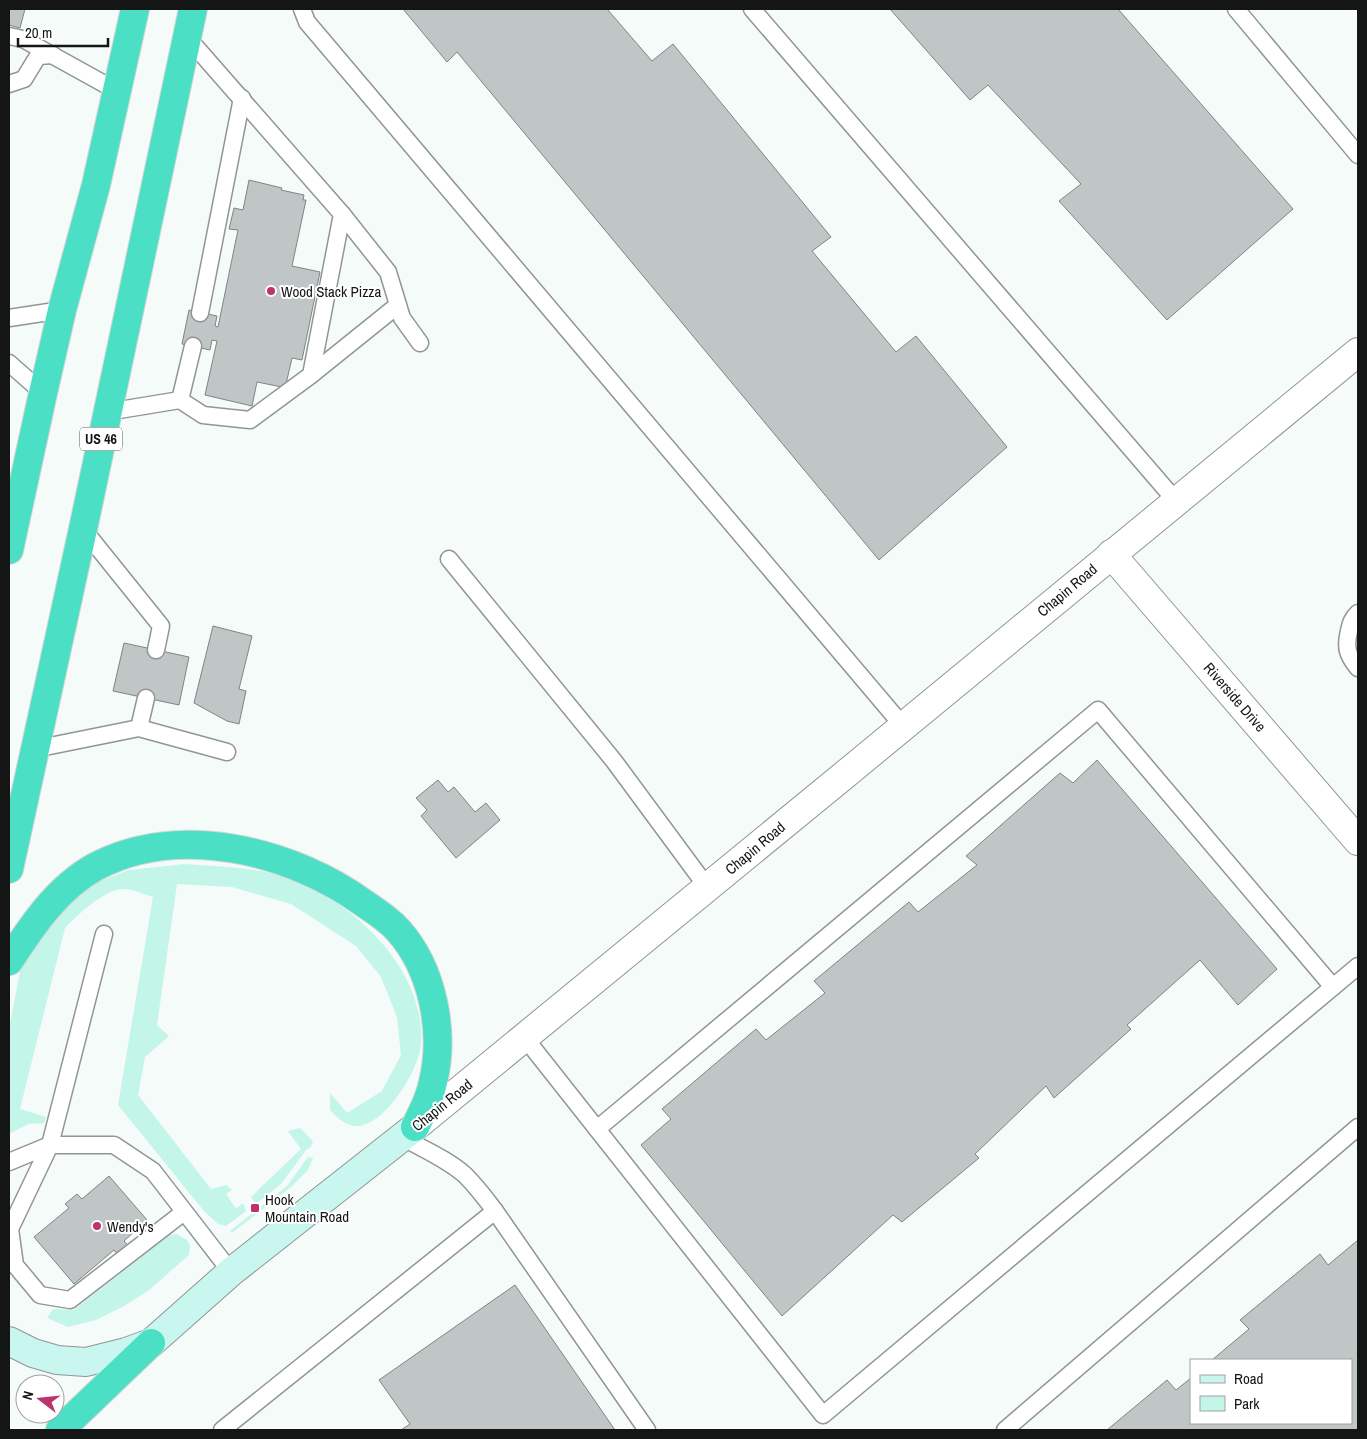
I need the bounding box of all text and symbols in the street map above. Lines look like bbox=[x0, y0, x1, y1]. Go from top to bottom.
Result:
scale bar bbox=[18, 15, 108, 47]
text: 20 m bbox=[25, 22, 52, 43]
place label: Wood Stack Pizza bbox=[281, 281, 381, 302]
marker: Wood Stack Pizza bbox=[265, 285, 277, 297]
road number: US 46 bbox=[80, 428, 122, 450]
street label: Chapin Road bbox=[1032, 559, 1102, 621]
street label: Riverside Drive bbox=[1199, 658, 1271, 736]
street label: Chapin Road bbox=[720, 817, 790, 879]
street label: Chapin Road bbox=[407, 1074, 477, 1136]
place label: Hook Mountain Road bbox=[265, 1189, 349, 1227]
marker: Hook Mountain Road bbox=[249, 1202, 261, 1214]
place label: Wendy's bbox=[107, 1216, 154, 1237]
marker: Wendy's bbox=[91, 1220, 103, 1232]
legend bbox=[1190, 1359, 1352, 1424]
text: Road bbox=[1234, 1368, 1263, 1389]
north arrow bbox=[15, 1374, 65, 1424]
text: N bbox=[18, 1389, 37, 1402]
text: Park bbox=[1234, 1393, 1260, 1414]

